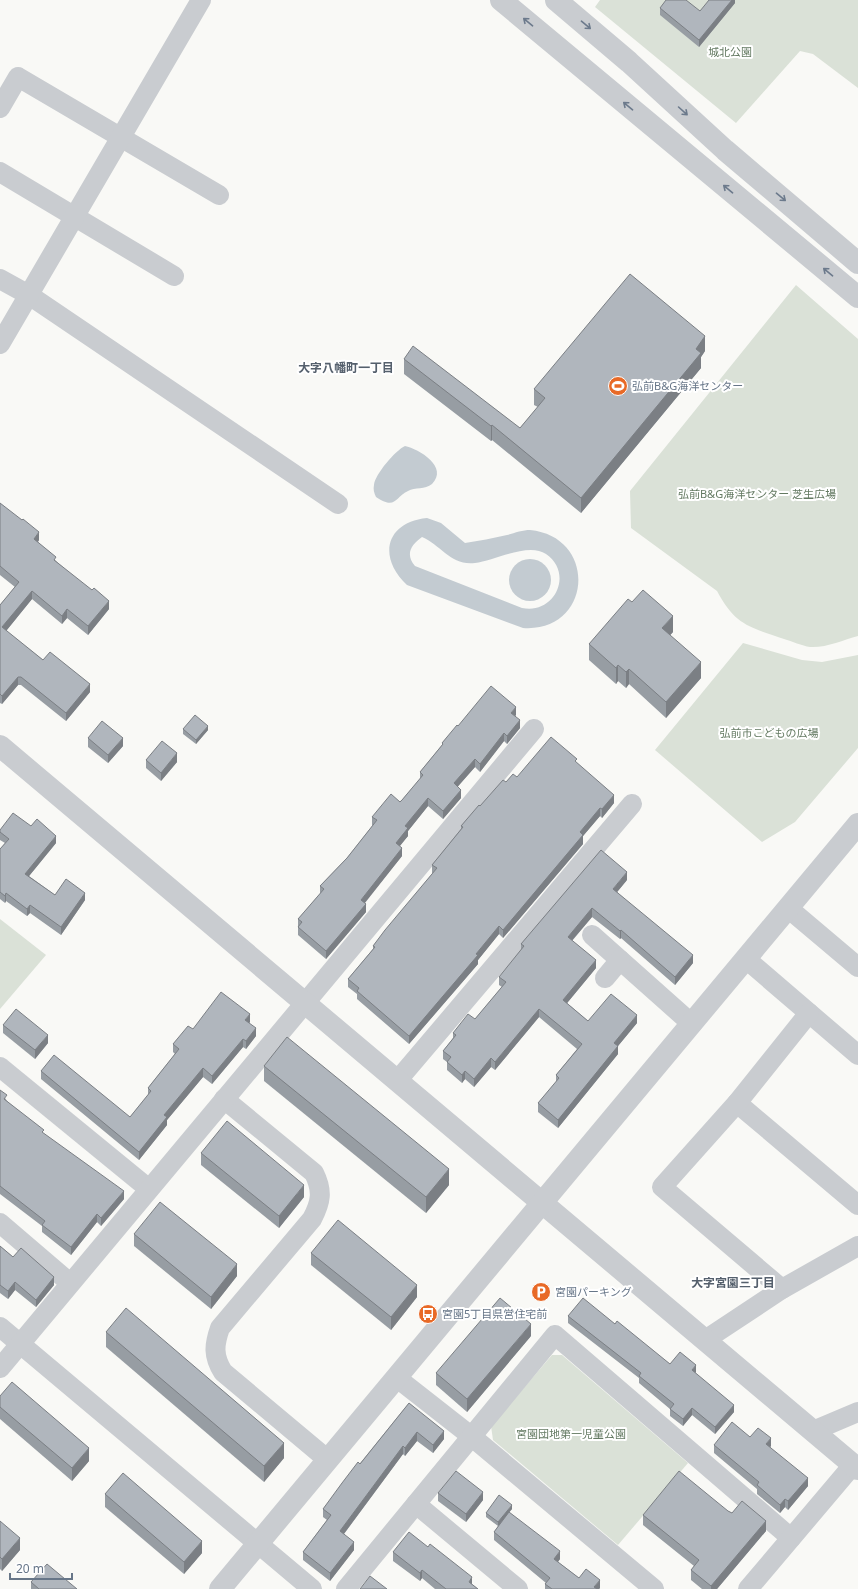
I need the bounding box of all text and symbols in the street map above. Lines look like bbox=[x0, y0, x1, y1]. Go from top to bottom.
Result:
one-way arrow bbox=[523, 18, 533, 27]
one-way arrow bbox=[580, 21, 591, 30]
park label: 城北公園 bbox=[708, 44, 752, 59]
one-way arrow bbox=[623, 101, 633, 110]
one-way arrow bbox=[678, 107, 688, 116]
one-way arrow bbox=[723, 184, 733, 193]
one-way arrow bbox=[775, 193, 786, 202]
one-way arrow bbox=[823, 267, 833, 276]
district label: 大字八幡町一丁目 bbox=[298, 359, 394, 376]
sports icon: 弘前B&G海洋センター bbox=[607, 375, 629, 397]
place label: 弘前B&G海洋センター bbox=[632, 378, 743, 393]
park label: 弘前B&G海洋センター 芝生広場 bbox=[678, 486, 836, 501]
park label: 弘前市こどもの広場 bbox=[720, 725, 819, 740]
district label: 大字宮園三丁目 bbox=[691, 1274, 775, 1291]
parking icon: 宮園パーキング bbox=[530, 1281, 552, 1303]
place label: 宮園パーキング bbox=[555, 1284, 632, 1299]
bus stop icon: 宮園5丁目県営住宅前 bbox=[417, 1303, 439, 1325]
place label: 宮園5丁目県営住宅前 bbox=[442, 1306, 547, 1321]
park label: 宮園団地第一児童公園 bbox=[516, 1426, 626, 1441]
scale bar bbox=[10, 1555, 72, 1581]
text: 20 m bbox=[16, 1560, 44, 1577]

